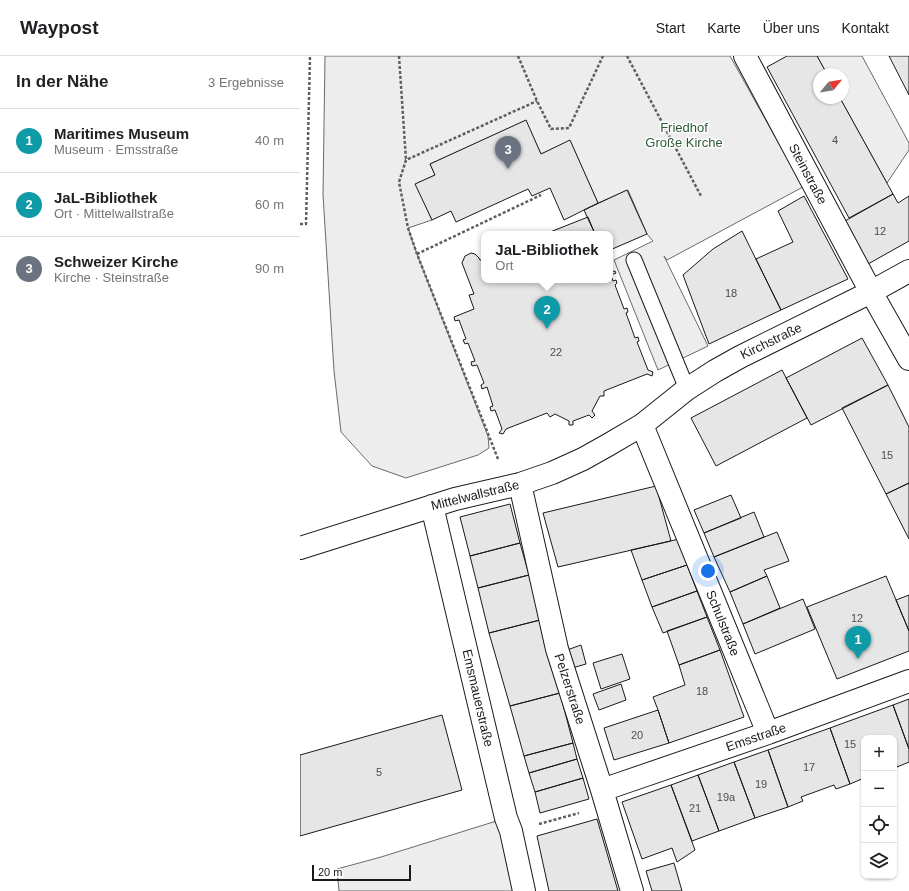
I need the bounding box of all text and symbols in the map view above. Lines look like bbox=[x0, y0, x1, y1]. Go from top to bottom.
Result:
text: Waypost bbox=[20, 17, 98, 38]
text: Start bbox=[656, 20, 685, 36]
text: Karte bbox=[707, 20, 741, 36]
text: Über uns bbox=[763, 20, 820, 36]
text: Kontakt bbox=[842, 20, 889, 36]
north arrow bbox=[813, 68, 849, 104]
text: In der Nähe bbox=[16, 72, 109, 91]
text: 3 Ergebnisse bbox=[208, 75, 284, 90]
park label: Friedhof Große Kirche bbox=[645, 120, 723, 150]
text: Maritimes Museum bbox=[54, 125, 189, 142]
text: 1 bbox=[25, 133, 33, 148]
text: 40 m bbox=[255, 133, 284, 148]
house number: 4 bbox=[832, 134, 838, 146]
pin: 3 bbox=[495, 136, 521, 169]
street label: Steinstraße bbox=[786, 141, 830, 207]
text: Museum · Emsstraße bbox=[54, 142, 178, 157]
text: JaL-Bibliothek bbox=[54, 189, 157, 206]
text: 2 bbox=[25, 197, 33, 212]
text: 60 m bbox=[255, 197, 284, 212]
text: Ort · Mittelwallstraße bbox=[54, 206, 174, 221]
house number: 12 bbox=[874, 225, 886, 237]
popup bbox=[481, 231, 613, 283]
text: JaL-Bibliothek bbox=[495, 241, 599, 258]
text: Schweizer Kirche bbox=[54, 253, 178, 270]
text: Ort bbox=[495, 258, 513, 273]
text: 3 bbox=[25, 261, 33, 276]
text: 90 m bbox=[255, 261, 284, 276]
text: Kirche · Steinstraße bbox=[54, 270, 169, 285]
house number: 18 bbox=[725, 287, 737, 299]
pin: 2 bbox=[534, 296, 560, 329]
street label: Kirchstraße bbox=[738, 320, 804, 362]
house number: 22 bbox=[550, 346, 562, 358]
house number: 15 bbox=[881, 449, 893, 461]
street label: Mittelwallstraße bbox=[429, 477, 521, 513]
your location bbox=[698, 561, 718, 581]
street label: Schulstraße bbox=[703, 588, 743, 658]
house number: 12 bbox=[851, 612, 863, 624]
pin: 1 bbox=[845, 626, 871, 659]
street label: Emsmauerstraße bbox=[459, 648, 497, 748]
street label: Pelzerstraße bbox=[551, 652, 589, 726]
house number: 18 bbox=[696, 685, 708, 697]
street label: Emsstraße bbox=[724, 720, 788, 754]
house number: 20 bbox=[631, 729, 643, 741]
map controls bbox=[861, 735, 897, 879]
button: + bbox=[861, 735, 897, 771]
house number: 15 bbox=[844, 738, 856, 750]
house number: 17 bbox=[803, 761, 815, 773]
house number: 5 bbox=[376, 766, 382, 778]
button: − bbox=[861, 771, 897, 807]
house number: 19 bbox=[755, 778, 767, 790]
house number: 19a bbox=[717, 791, 736, 803]
house number: 21 bbox=[689, 802, 701, 814]
button: locate bbox=[861, 807, 897, 843]
button: layers bbox=[861, 843, 897, 879]
scale bar bbox=[312, 863, 411, 882]
text: 20 m bbox=[318, 866, 342, 878]

